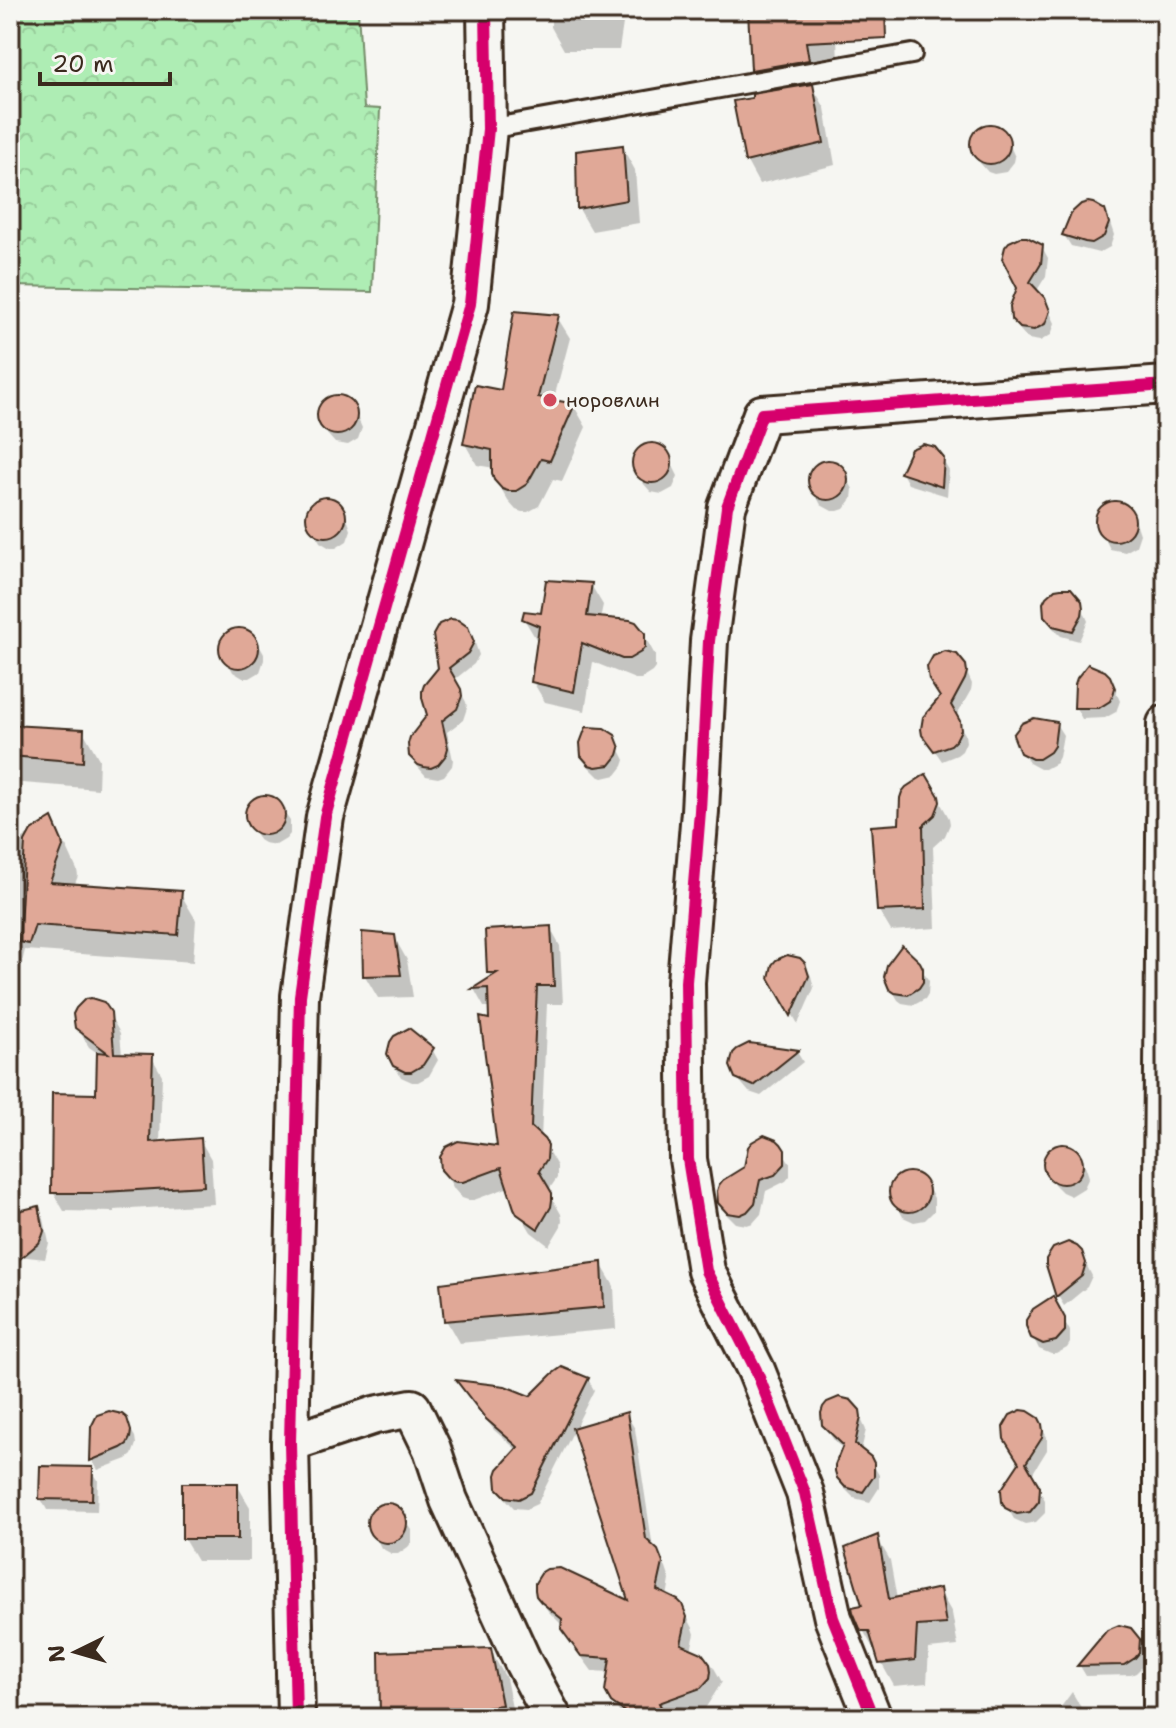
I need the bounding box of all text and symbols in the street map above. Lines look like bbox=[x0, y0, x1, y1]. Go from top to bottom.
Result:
scale bar bbox=[40, 36, 170, 86]
text: 20 m bbox=[52, 48, 114, 80]
place label: норовлин bbox=[566, 387, 660, 413]
marker: норовлин bbox=[541, 391, 559, 409]
north arrow bbox=[36, 1612, 116, 1692]
text: N bbox=[41, 1644, 72, 1664]

